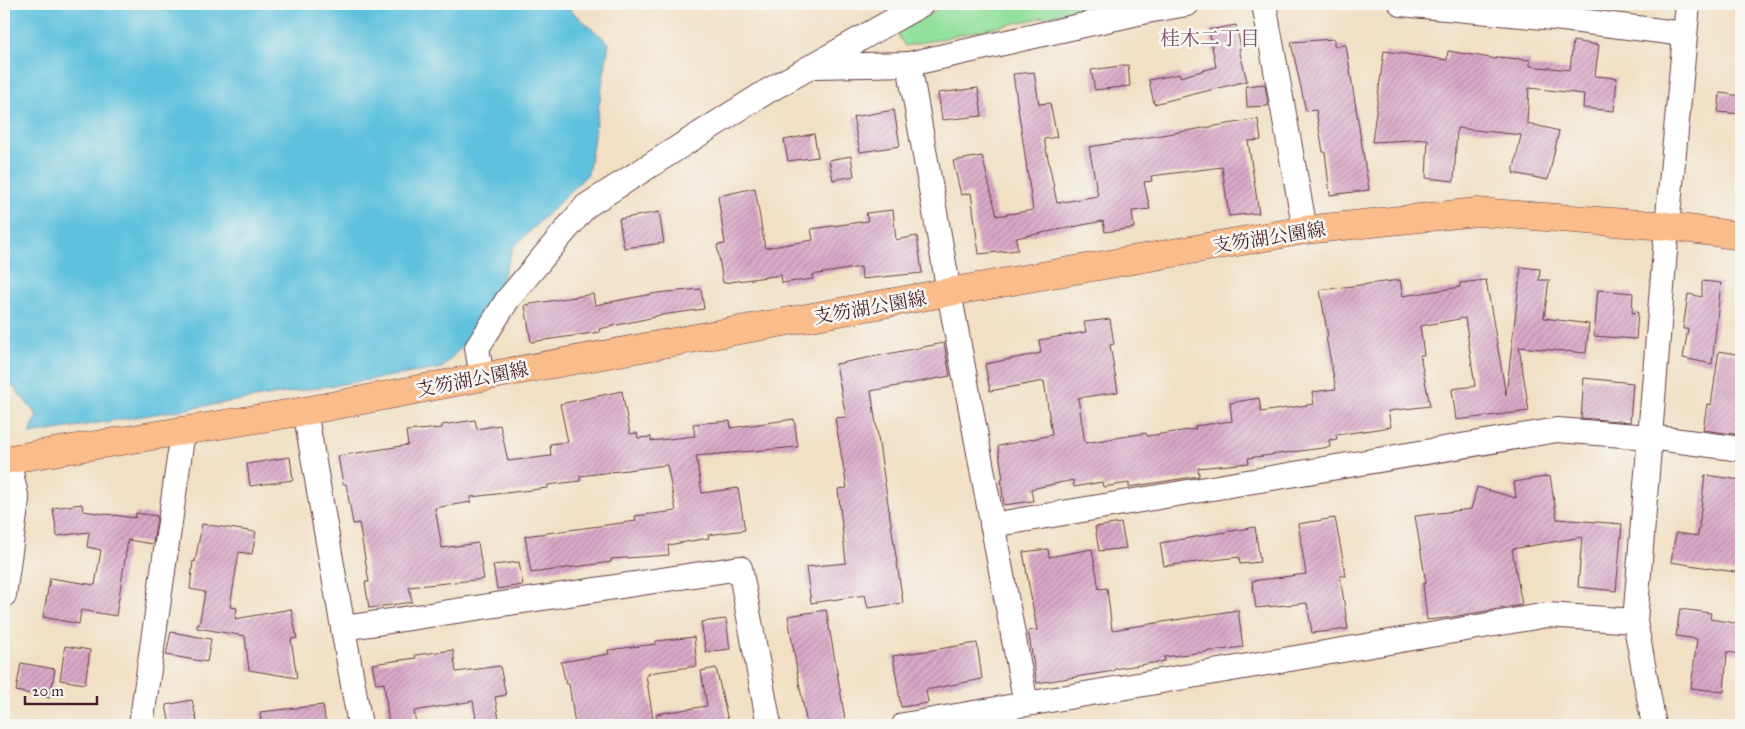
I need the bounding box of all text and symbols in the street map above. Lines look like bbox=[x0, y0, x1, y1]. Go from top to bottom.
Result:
district label: 桂木二丁目 bbox=[1160, 26, 1260, 50]
street label: 支笏湖公園線 bbox=[1211, 217, 1327, 258]
street label: 支笏湖公園線 bbox=[812, 286, 928, 329]
street label: 支笏湖公園線 bbox=[414, 357, 530, 402]
scale bar bbox=[25, 674, 98, 706]
text: 20 m bbox=[32, 682, 64, 700]

